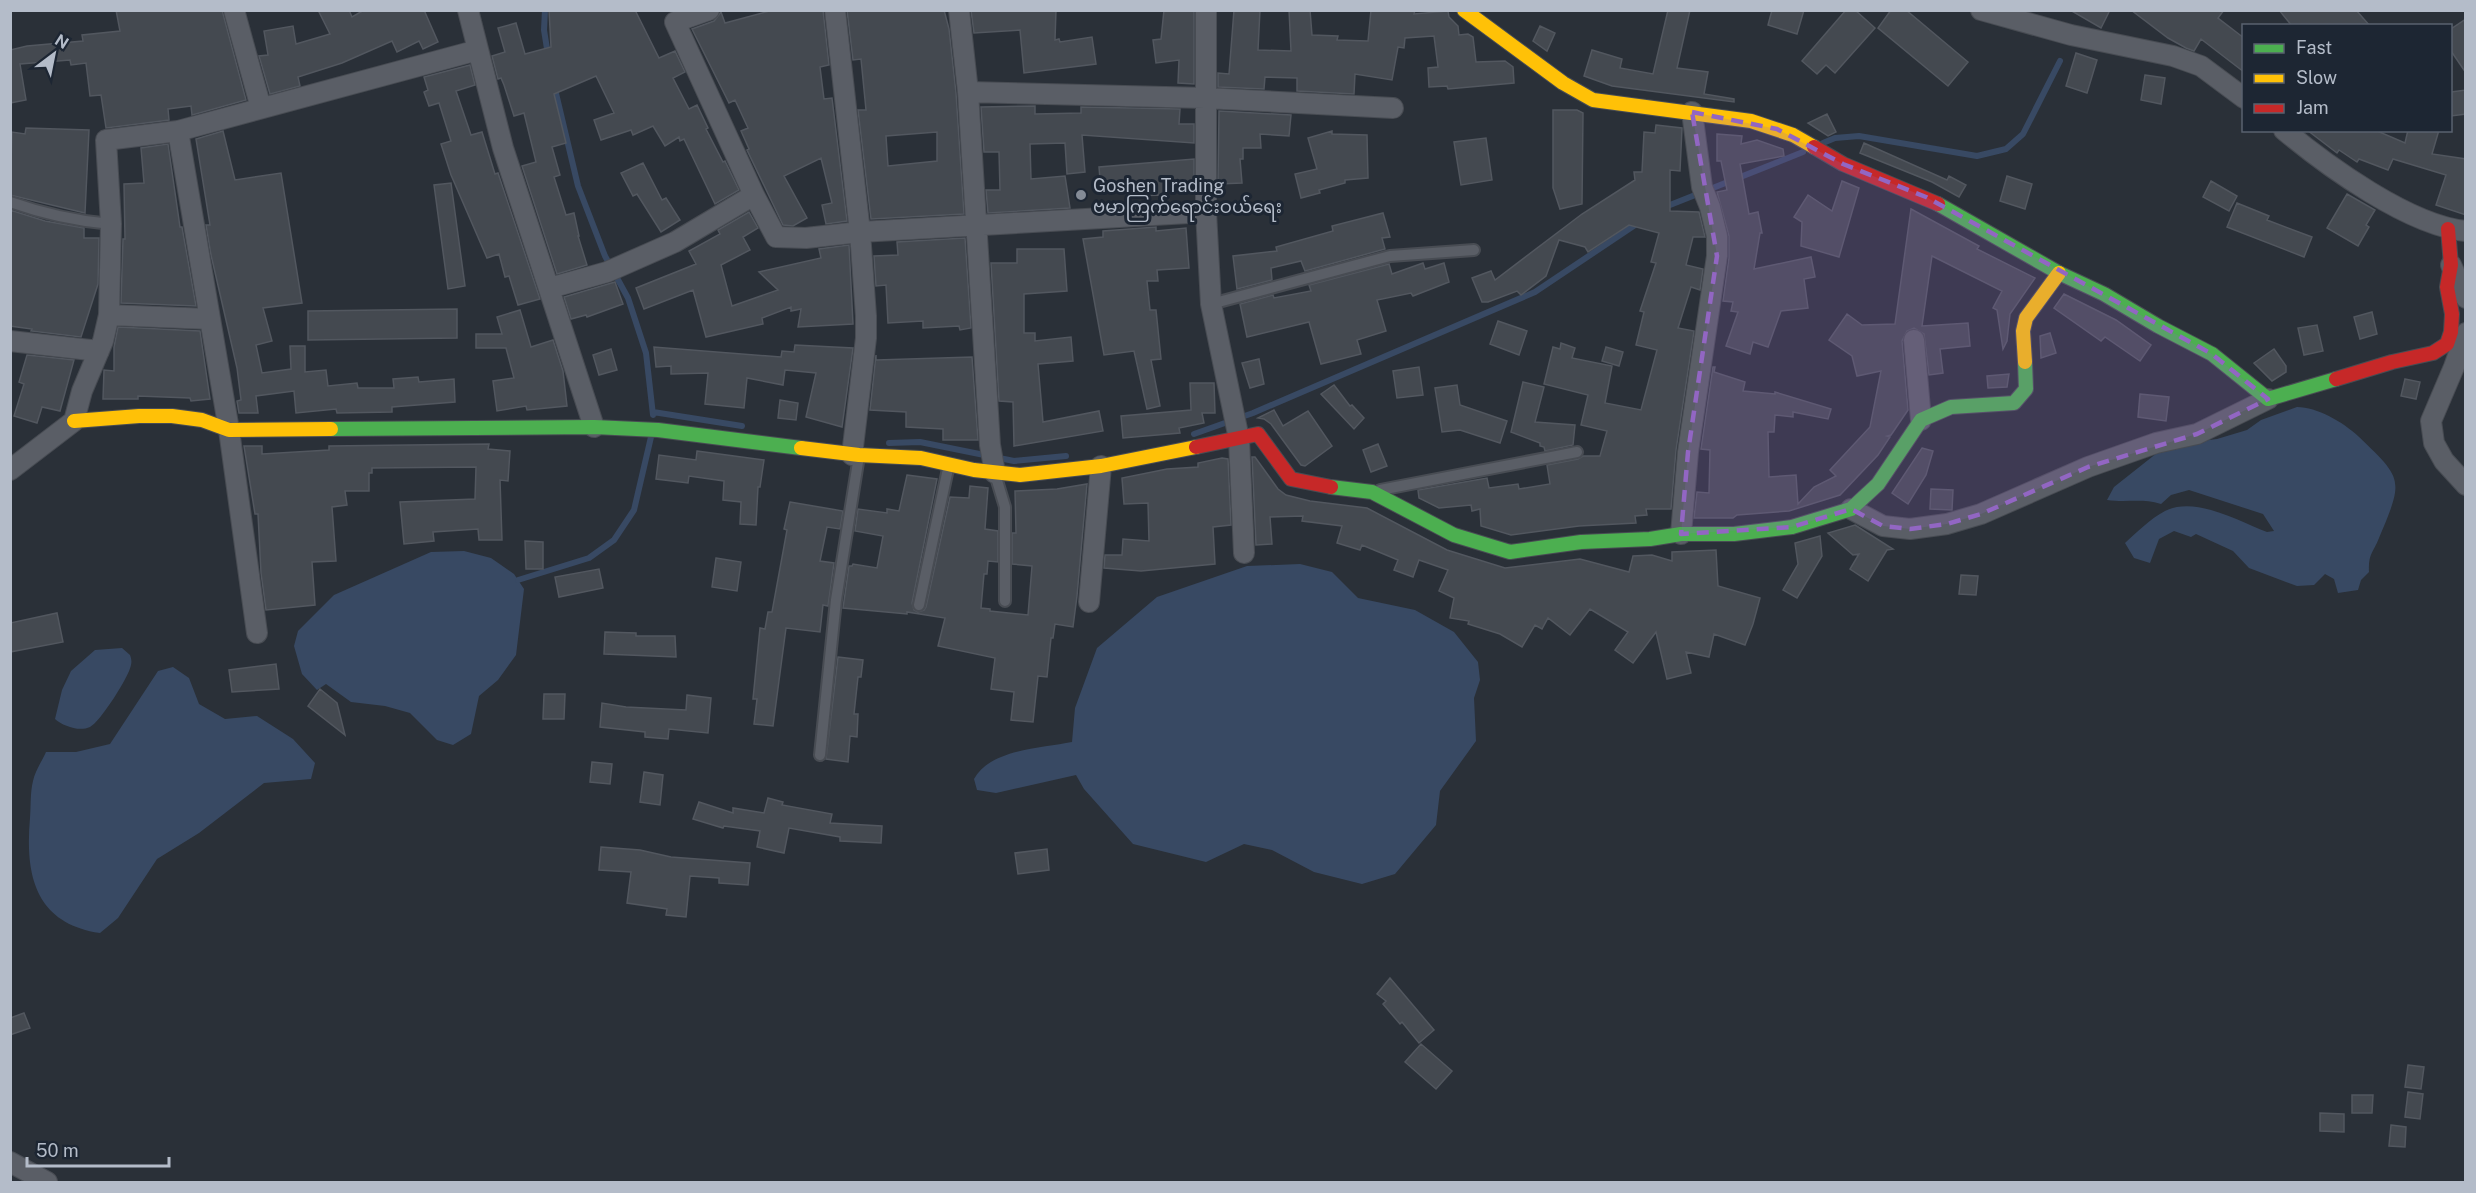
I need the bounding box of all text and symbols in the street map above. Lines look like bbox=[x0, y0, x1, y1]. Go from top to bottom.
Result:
north arrow bbox=[24, 24, 84, 84]
legend bbox=[2242, 24, 2452, 132]
text: N bbox=[51, 30, 72, 53]
text: Fast bbox=[2296, 37, 2332, 58]
text: Slow bbox=[2296, 67, 2337, 88]
text: Jam bbox=[2296, 97, 2329, 118]
place label: Goshen Trading ဗမာကြက်ရောင်းဝယ်ရေး bbox=[1093, 175, 1282, 222]
marker: Goshen Trading ဗမာကြက်ရောင်းဝယ်ရေး bbox=[1074, 188, 1088, 202]
scale bar bbox=[27, 1130, 170, 1168]
text: 50 m bbox=[36, 1140, 79, 1161]

